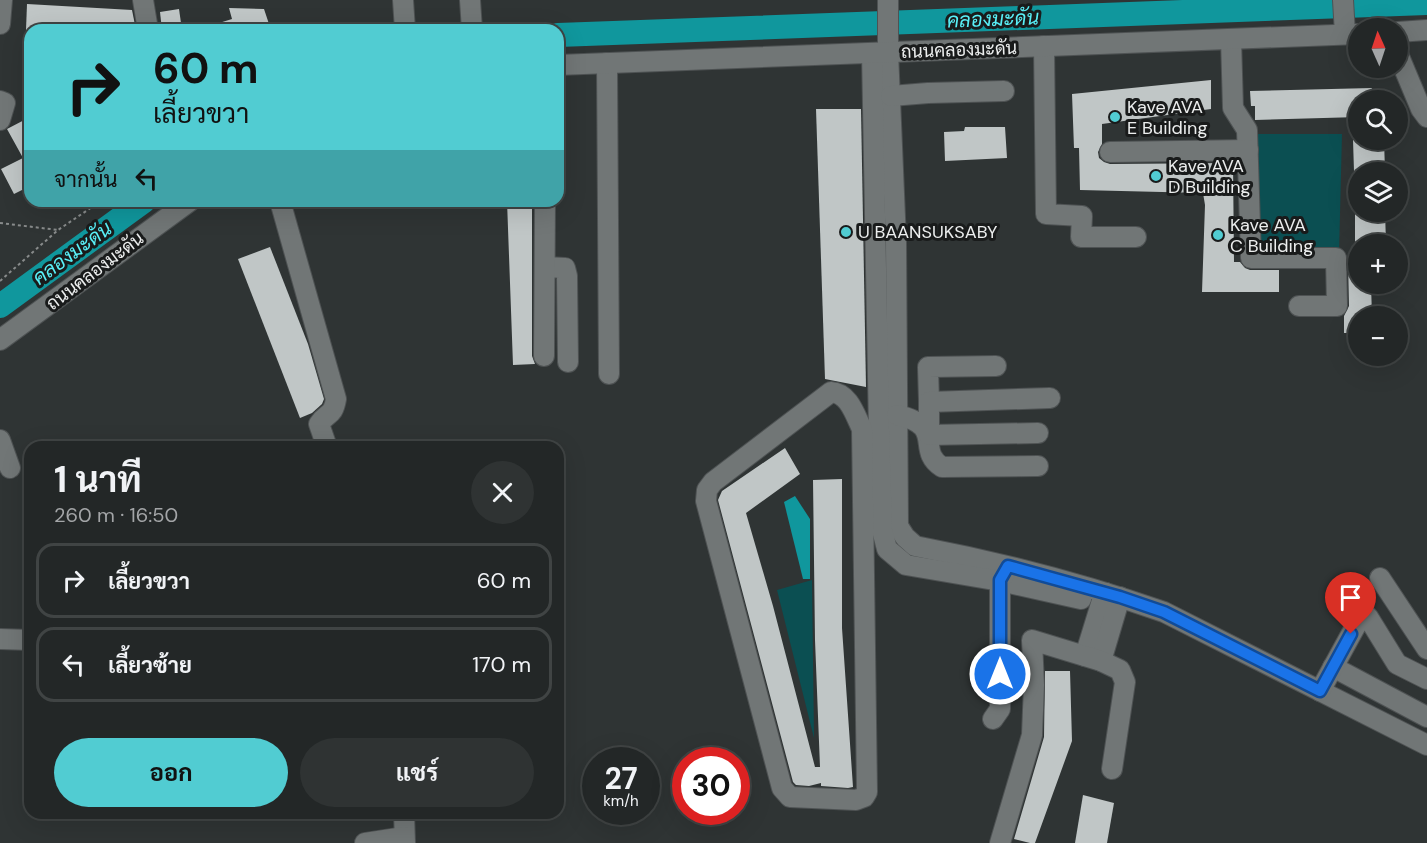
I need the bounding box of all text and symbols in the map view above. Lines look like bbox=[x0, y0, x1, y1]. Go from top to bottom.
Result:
water label: คลองมะดัน bbox=[947, 4, 1040, 34]
north arrow bbox=[1348, 18, 1408, 78]
map controls bbox=[1348, 18, 1408, 366]
street label: ถนนคลองมะดัน bbox=[901, 36, 1017, 64]
text: 60 m bbox=[153, 41, 259, 96]
icon: right bbox=[54, 48, 132, 126]
button: search bbox=[1348, 90, 1408, 150]
place label: Kave AVA E Building bbox=[1127, 95, 1207, 140]
text: เลี้ยวขวา bbox=[153, 96, 249, 131]
marker: Kave AVA E Building bbox=[1108, 110, 1122, 124]
place label: Kave AVA D Building bbox=[1168, 154, 1251, 199]
icon: left bbox=[130, 162, 163, 195]
button: layers bbox=[1348, 162, 1408, 222]
text: จากนั้น bbox=[54, 165, 118, 194]
marker: Kave AVA D Building bbox=[1149, 169, 1163, 183]
place label: Kave AVA C Building bbox=[1230, 213, 1313, 258]
water label: คลองมะดัน bbox=[27, 215, 117, 291]
place label: U BAANSUKSABY bbox=[858, 220, 998, 244]
marker: U BAANSUKSABY bbox=[839, 225, 853, 239]
street label: ถนนคลองมะดัน bbox=[41, 226, 149, 316]
marker: Kave AVA C Building bbox=[1211, 228, 1225, 242]
button: + bbox=[1348, 234, 1408, 294]
button: − bbox=[1348, 306, 1408, 366]
text: 1 นาที bbox=[54, 456, 142, 503]
button: close bbox=[471, 461, 534, 524]
text: 260 m · 16:50 bbox=[54, 502, 178, 528]
icon: right bbox=[57, 564, 90, 597]
text: 60 m bbox=[477, 566, 531, 595]
text: เลี้ยวขวา bbox=[108, 567, 190, 596]
pin bbox=[1325, 572, 1376, 634]
icon: arrive bbox=[1334, 581, 1367, 614]
position arrow bbox=[968, 642, 1032, 706]
icon: left bbox=[57, 648, 90, 681]
text: 170 m bbox=[472, 650, 531, 679]
text: เลี้ยวซ้าย bbox=[108, 651, 192, 680]
button: ออก bbox=[54, 738, 288, 807]
button: แชร์ bbox=[300, 738, 534, 807]
speed limit sign: 30 bbox=[672, 747, 750, 825]
text: 27 bbox=[604, 759, 638, 798]
text: km/h bbox=[603, 791, 639, 811]

